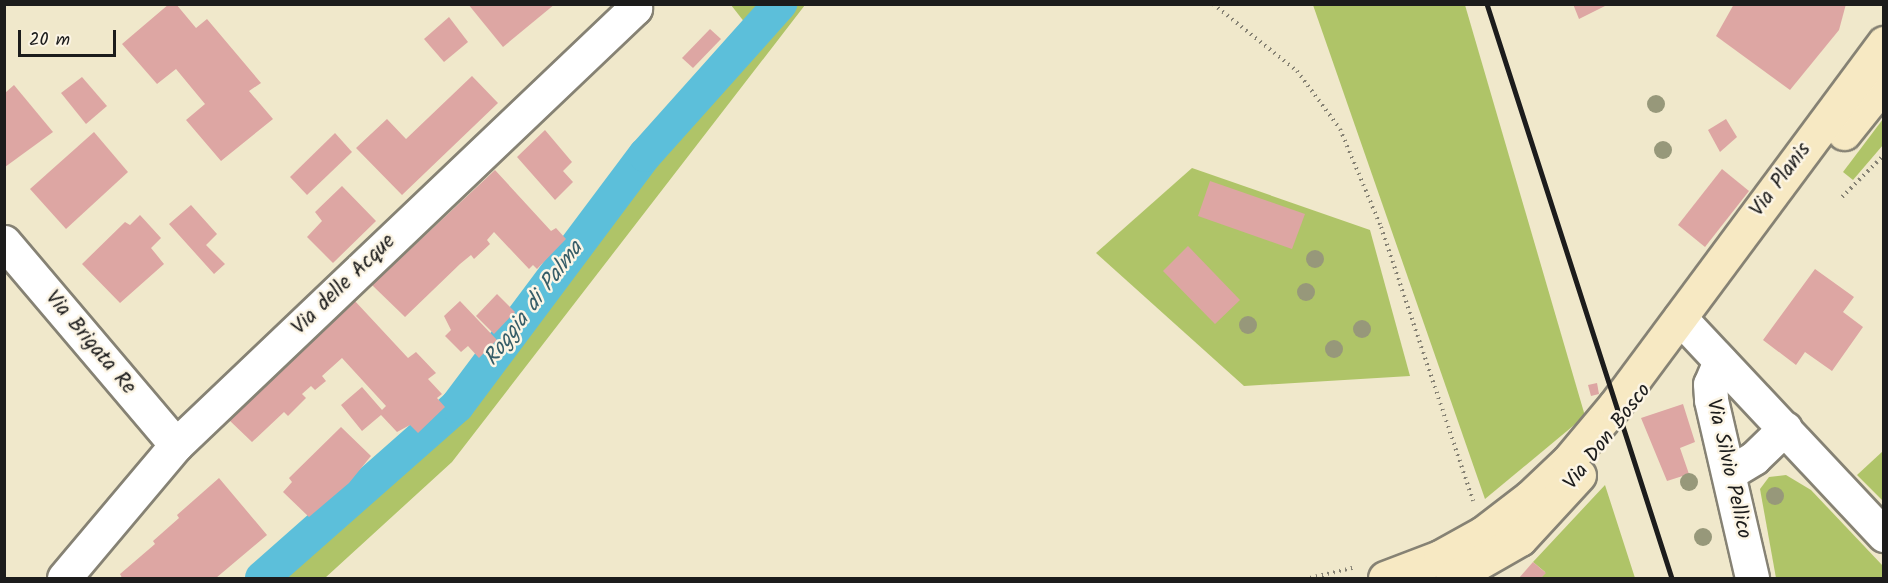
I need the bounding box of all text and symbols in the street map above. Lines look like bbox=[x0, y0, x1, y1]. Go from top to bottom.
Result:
scale bar bbox=[21, 18, 118, 56]
text: 20 m bbox=[29, 26, 70, 55]
street label: Via Planis bbox=[1745, 138, 1817, 222]
street label: Via delle Acque bbox=[287, 229, 401, 341]
water label: Roggia di Palma bbox=[479, 237, 589, 371]
street label: Via Brigata Re bbox=[39, 286, 141, 400]
street label: Via Don Bosco bbox=[1559, 379, 1657, 495]
street label: Via Silvio Pellico bbox=[1700, 397, 1756, 541]

